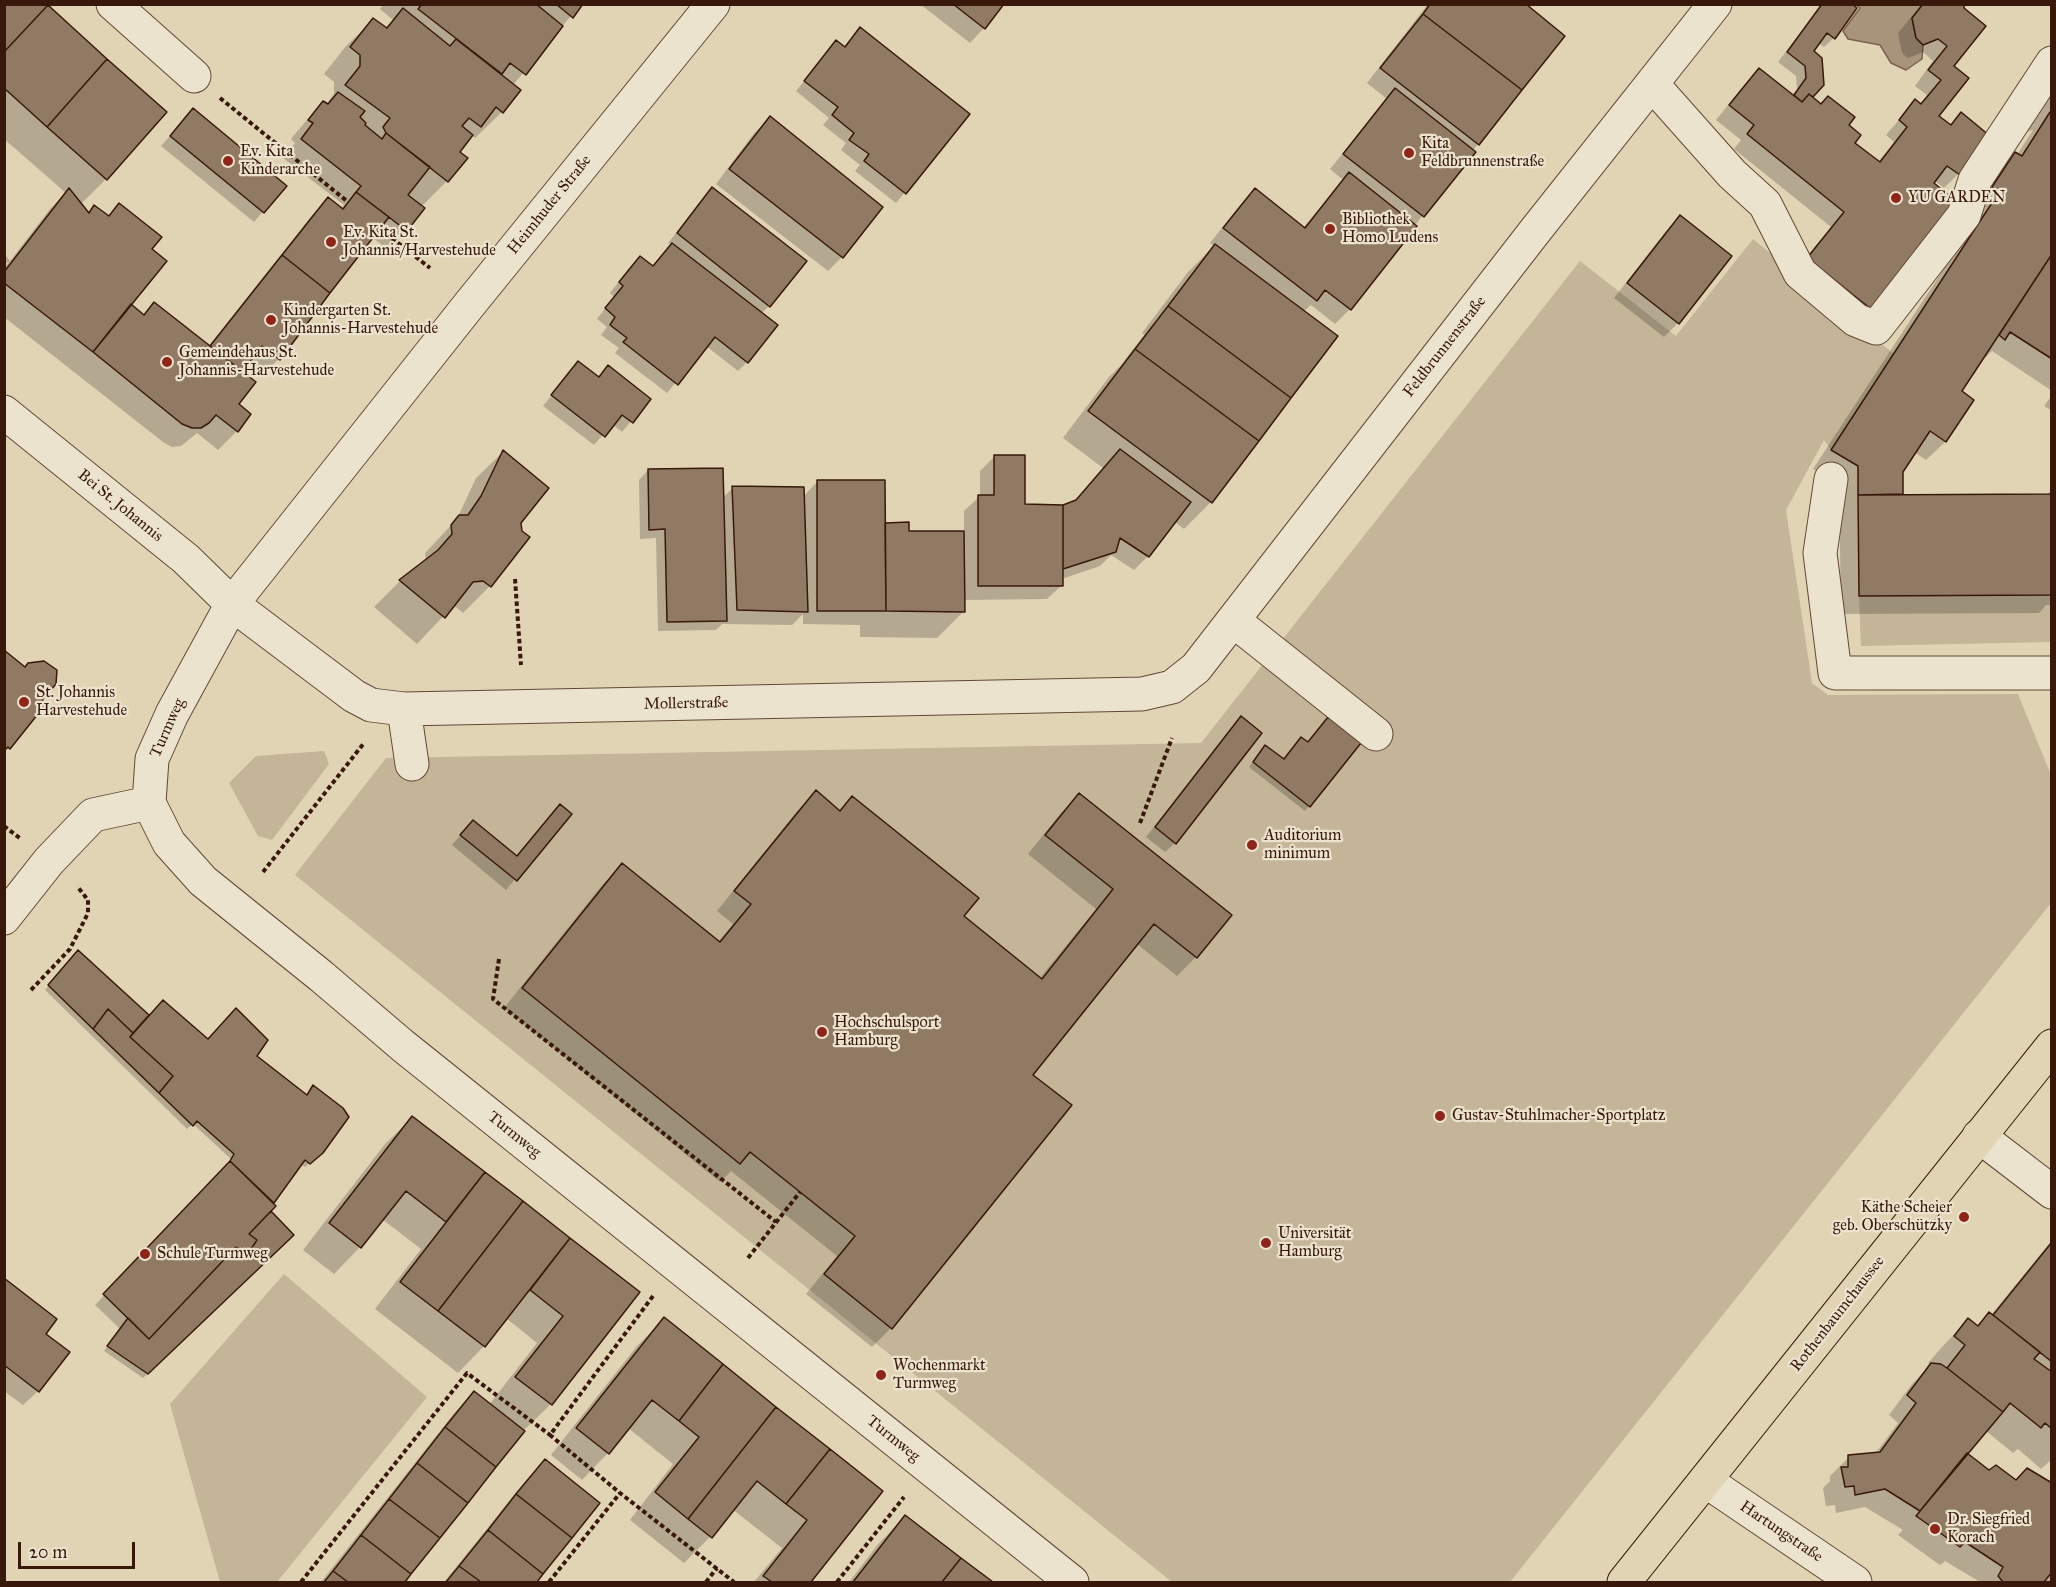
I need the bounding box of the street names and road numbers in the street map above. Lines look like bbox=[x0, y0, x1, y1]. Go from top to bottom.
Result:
street label: Heimhuder Straße bbox=[504, 151, 596, 259]
street label: Feldbrunnenstraße bbox=[1400, 293, 1490, 401]
street label: Bei St. Johannis bbox=[73, 466, 167, 546]
street label: Mollerstraße bbox=[643, 694, 729, 714]
street label: Turmweg bbox=[146, 695, 190, 761]
street label: Turmweg bbox=[483, 1108, 545, 1162]
street label: Rothenbaumchaussee bbox=[1787, 1252, 1889, 1376]
street label: Turmweg bbox=[862, 1412, 924, 1466]
street label: Hartungstraße bbox=[1736, 1497, 1826, 1567]

